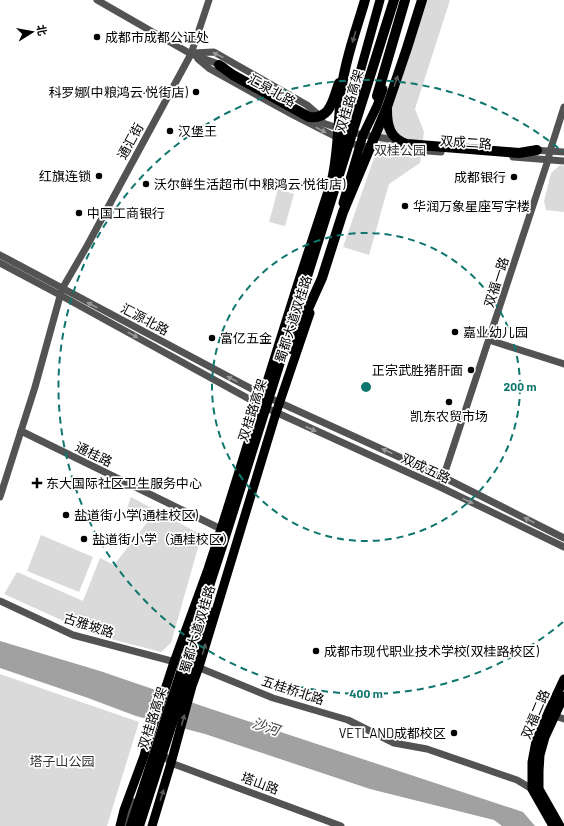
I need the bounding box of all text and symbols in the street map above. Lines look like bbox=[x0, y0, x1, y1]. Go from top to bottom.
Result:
north arrow bbox=[12, 12, 52, 52]
text: 北 bbox=[35, 23, 50, 37]
place label: 成都市成都公证处 bbox=[105, 29, 209, 45]
marker: 成都市成都公证处 bbox=[92, 32, 102, 42]
one-way arrow bbox=[351, 32, 357, 44]
one-way arrow bbox=[212, 52, 224, 58]
street label: 双桂路高架 bbox=[332, 68, 366, 134]
street label: 汇泉北路 bbox=[245, 70, 299, 110]
one-way arrow bbox=[394, 74, 400, 86]
place label: 科罗娜(中粮鸿云·悦街店) bbox=[48, 84, 189, 100]
marker: 科罗娜(中粮鸿云·悦街店) bbox=[191, 87, 201, 97]
street label: 通汇街 bbox=[114, 120, 146, 162]
place label: 汉堡王 bbox=[178, 123, 217, 139]
marker: 汉堡王 bbox=[165, 126, 175, 136]
one-way arrow bbox=[316, 127, 327, 133]
street label: 双成二路 bbox=[439, 132, 493, 152]
park label: 双桂公园 bbox=[374, 142, 426, 158]
place label: 红旗连锁 bbox=[39, 168, 91, 184]
place label: 成都银行 bbox=[454, 169, 506, 185]
marker: 红旗连锁 bbox=[94, 171, 104, 181]
marker: 成都银行 bbox=[509, 172, 519, 182]
place label: 沃尔鲜生活超市(中粮鸿云·悦街店) bbox=[154, 176, 346, 192]
marker: 沃尔鲜生活超市(中粮鸿云·悦街店) bbox=[141, 179, 151, 189]
place label: 华润万象星座写字楼 bbox=[413, 198, 530, 214]
marker: 华润万象星座写字楼 bbox=[400, 201, 410, 211]
place label: 中国工商银行 bbox=[87, 205, 165, 221]
marker: 中国工商银行 bbox=[74, 208, 84, 218]
street label: 双福一路 bbox=[480, 255, 512, 309]
street label: 蜀都大道双桂路 bbox=[271, 273, 315, 365]
street label: 汇源北路 bbox=[118, 300, 172, 338]
one-way arrow bbox=[86, 302, 98, 308]
place label: 嘉业幼儿园 bbox=[463, 324, 528, 340]
marker: 嘉业幼儿园 bbox=[450, 327, 460, 337]
place label: 富亿五金 bbox=[220, 330, 272, 346]
one-way arrow bbox=[127, 332, 139, 338]
marker: 富亿五金 bbox=[207, 333, 217, 343]
place label: 正宗武胜猪肝面 bbox=[372, 362, 463, 378]
marker: 正宗武胜猪肝面 bbox=[466, 365, 476, 375]
one-way arrow bbox=[226, 375, 238, 382]
street label: 双桂路高架 bbox=[234, 377, 270, 443]
text: 200 m bbox=[504, 379, 536, 393]
centre of rings bbox=[359, 380, 373, 394]
marker: 凯东农贸市场 bbox=[444, 397, 454, 407]
place label: 凯东农贸市场 bbox=[410, 408, 488, 424]
one-way arrow bbox=[306, 426, 317, 432]
street label: 通桂路 bbox=[73, 438, 115, 470]
one-way arrow bbox=[381, 448, 393, 454]
street label: 双成五路 bbox=[399, 450, 453, 486]
place label: 东大国际社区卫生服务中心 bbox=[46, 475, 202, 491]
marker: 东大国际社区卫生服务中心 bbox=[31, 477, 43, 489]
one-way arrow bbox=[462, 498, 473, 504]
place label: 盐道街小学(通桂校区) bbox=[74, 507, 198, 523]
marker: 盐道街小学(通桂校区) bbox=[61, 510, 71, 520]
one-way arrow bbox=[523, 517, 535, 523]
place label: 盐道街小学（通桂校区） bbox=[92, 531, 235, 547]
marker: 盐道街小学（通桂校区） bbox=[79, 534, 89, 544]
street label: 蜀都大道双桂路 bbox=[176, 583, 218, 675]
street label: 古雅坡路 bbox=[62, 609, 116, 641]
one-way arrow bbox=[201, 643, 207, 655]
place label: 成都市现代职业技术学校(双桂路校区) bbox=[324, 643, 539, 659]
marker: 成都市现代职业技术学校(双桂路校区) bbox=[311, 646, 321, 656]
street label: 五桂桥北路 bbox=[260, 672, 326, 708]
street label: 双桂路高架 bbox=[134, 685, 170, 751]
text: 400 m bbox=[349, 686, 383, 700]
street label: 双福二路 bbox=[517, 687, 553, 741]
one-way arrow bbox=[180, 714, 186, 726]
water label: 沙河 bbox=[250, 714, 285, 739]
place label: VETLAND成都校区 bbox=[339, 725, 446, 741]
marker: VETLAND成都校区 bbox=[449, 728, 459, 738]
park label: 塔子山公园 bbox=[29, 753, 95, 769]
street label: 塔山路 bbox=[239, 769, 281, 797]
one-way arrow bbox=[159, 788, 165, 800]

